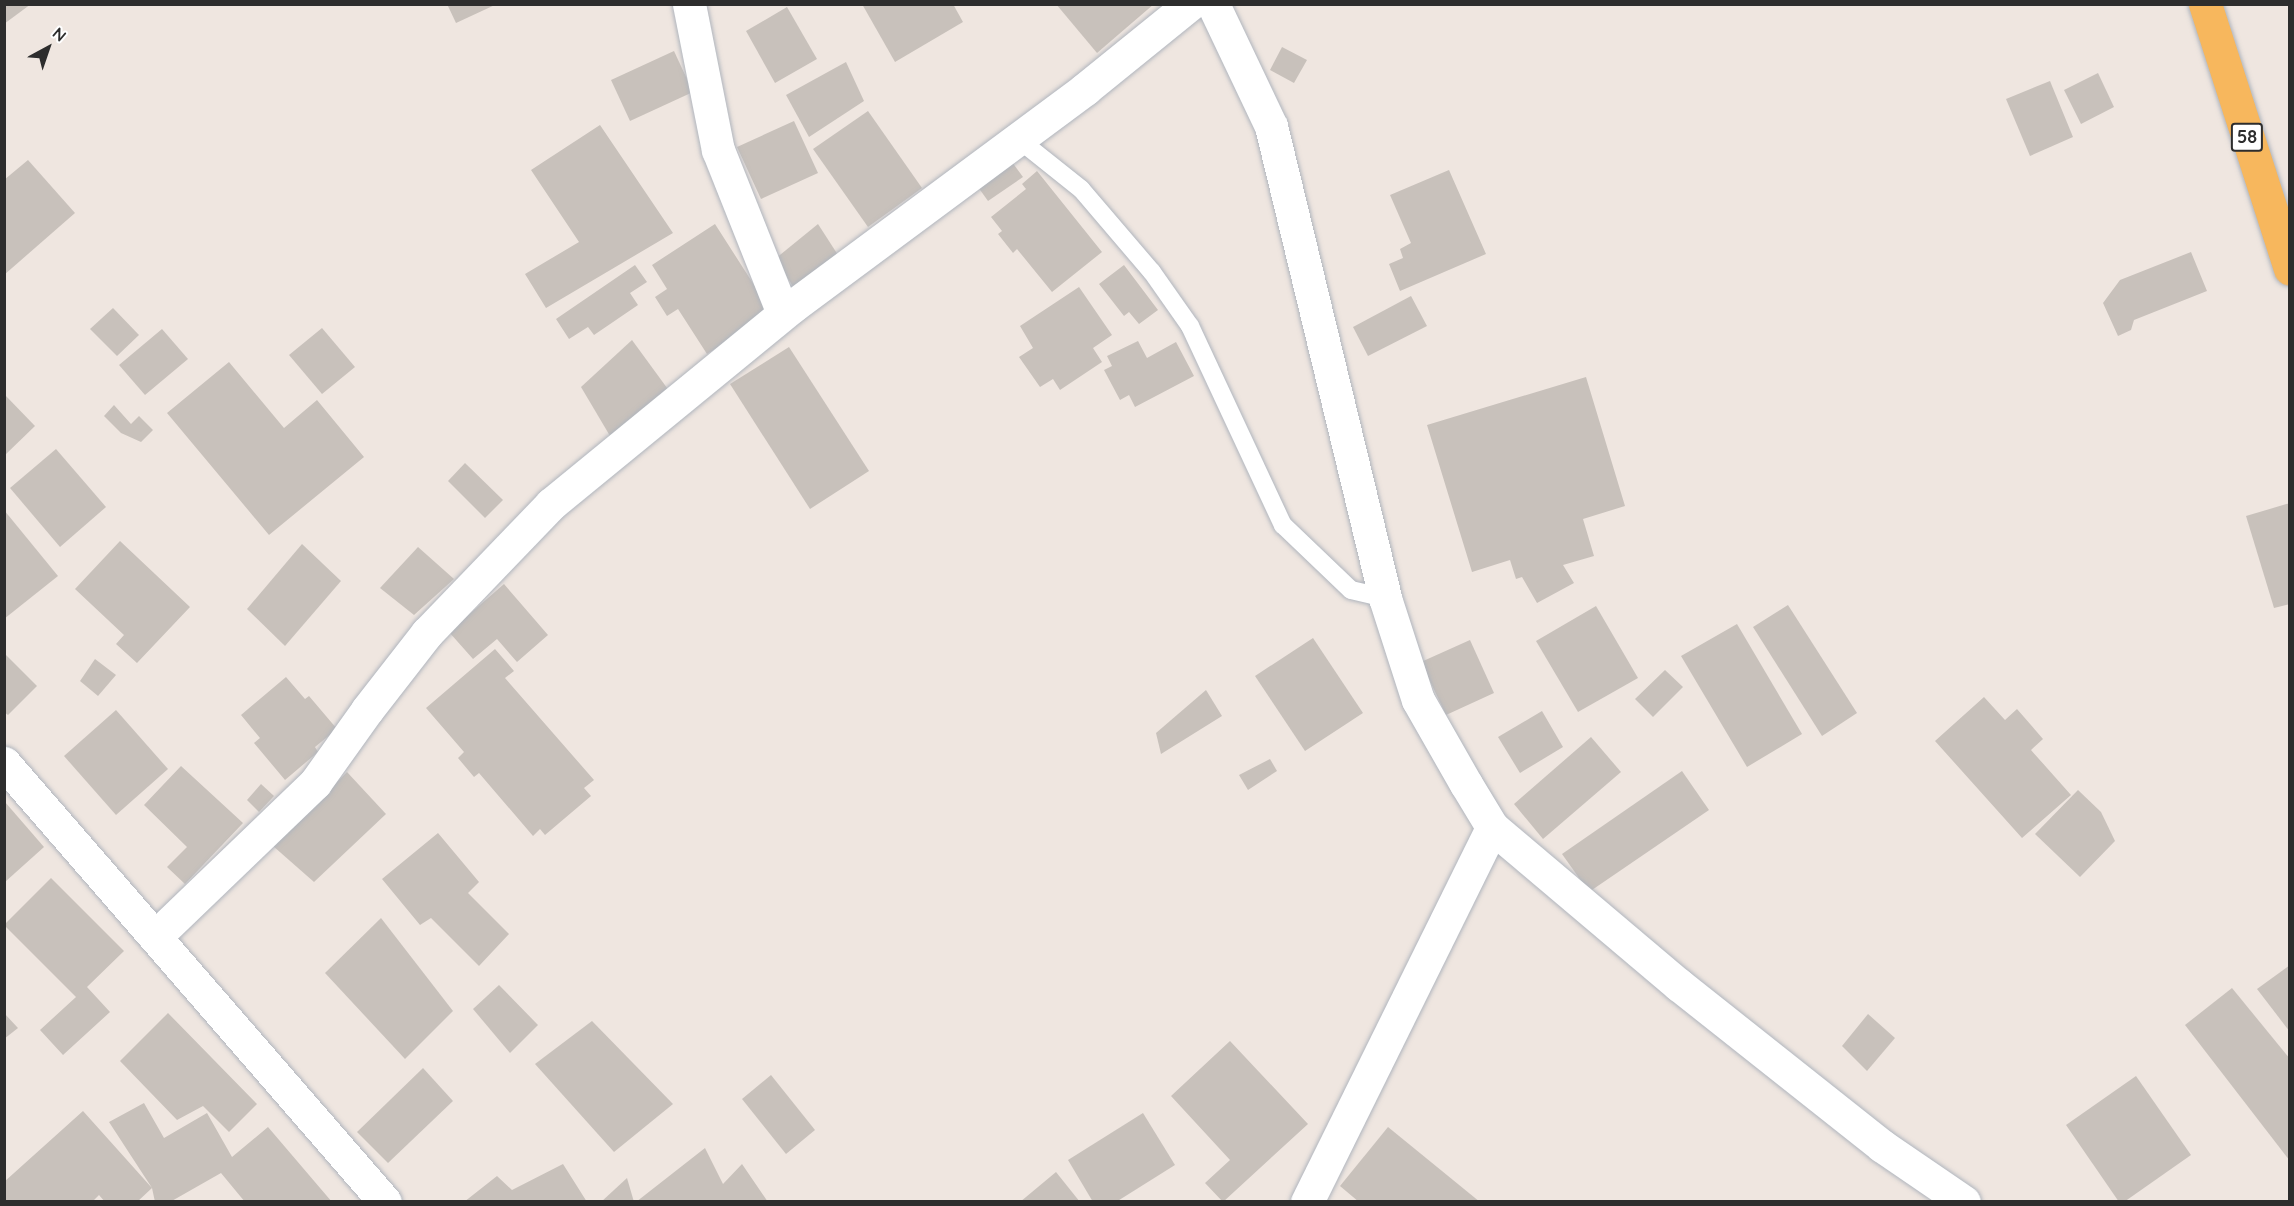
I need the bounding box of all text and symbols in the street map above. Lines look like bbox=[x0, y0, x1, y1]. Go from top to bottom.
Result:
north arrow bbox=[18, 18, 78, 78]
text: N bbox=[49, 23, 70, 46]
road number: 58 bbox=[2230, 122, 2264, 152]

